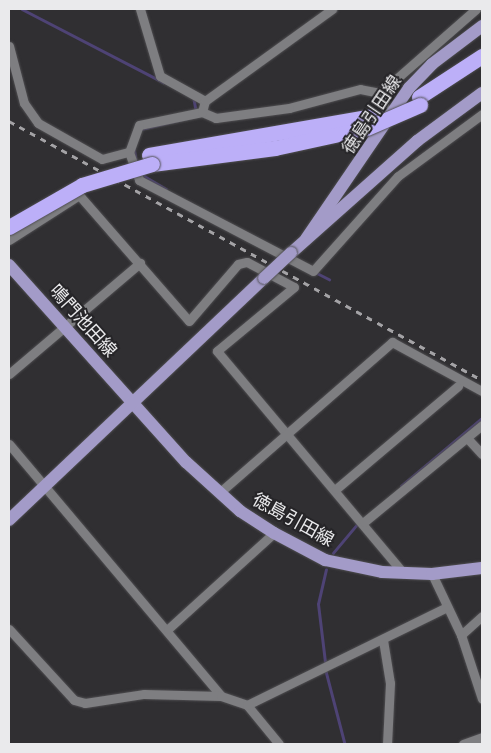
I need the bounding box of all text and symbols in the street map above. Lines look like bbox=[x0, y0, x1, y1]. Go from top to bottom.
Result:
street label: 徳島引田線 bbox=[338, 72, 406, 158]
street label: 鳴門池田線 bbox=[45, 280, 121, 362]
street label: 徳島引田線 bbox=[248, 489, 338, 551]

